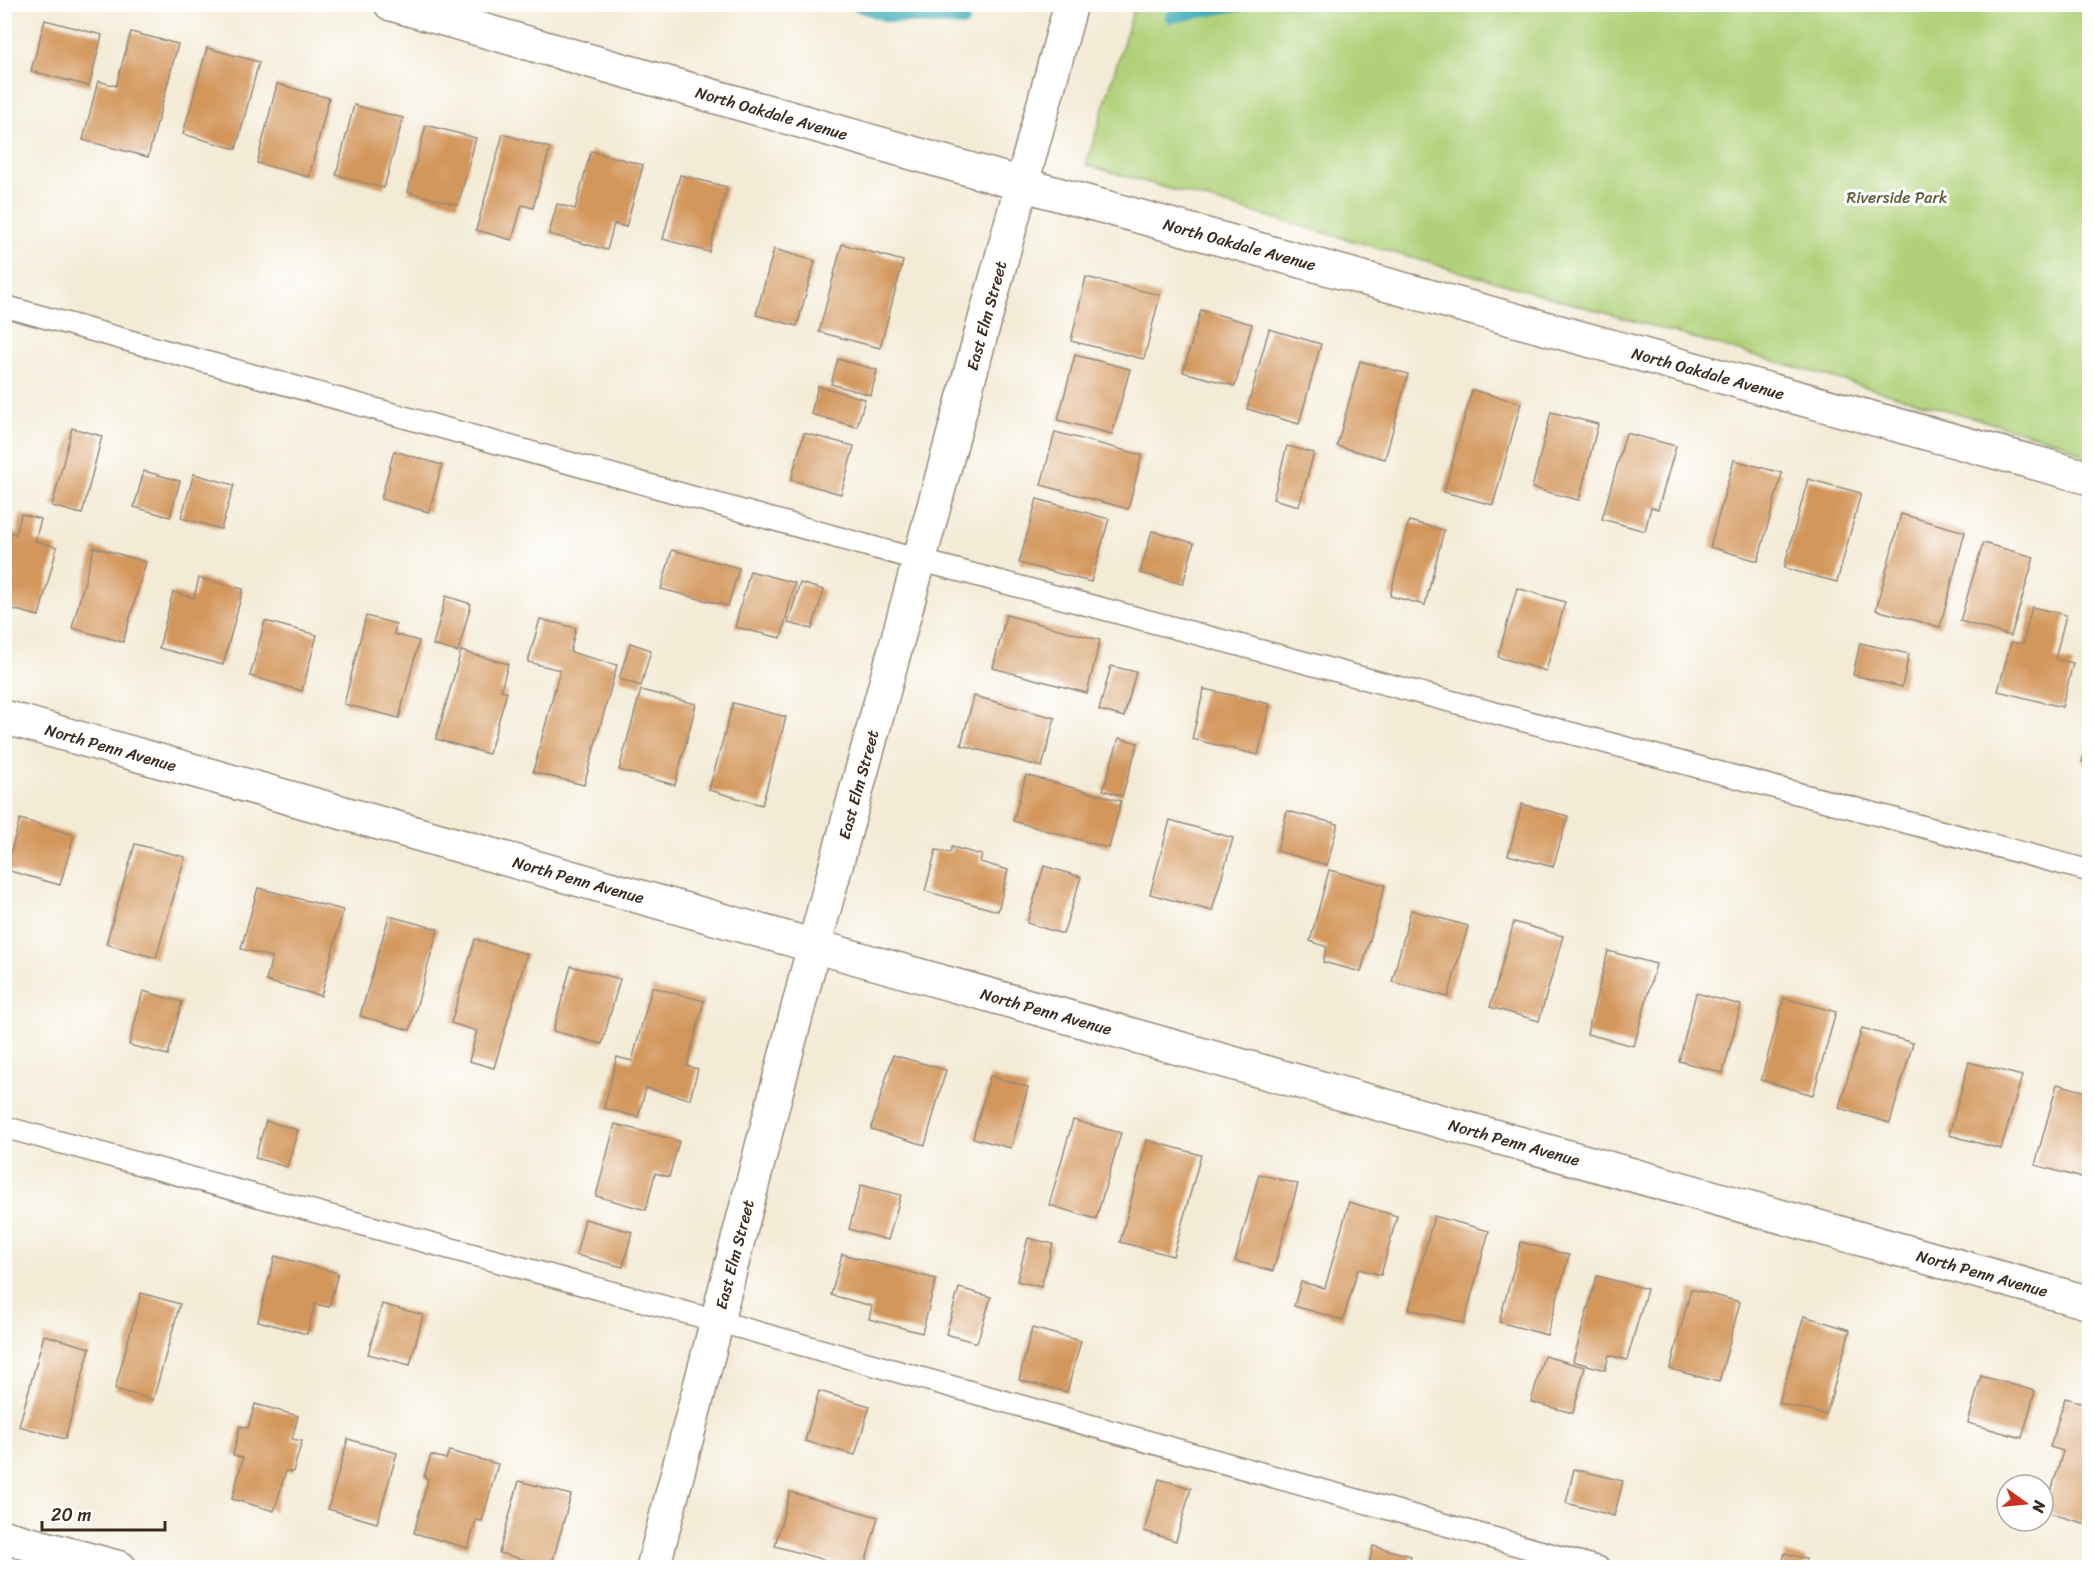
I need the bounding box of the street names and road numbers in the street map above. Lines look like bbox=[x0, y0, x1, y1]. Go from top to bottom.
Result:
street label: North Oakdale Avenue bbox=[692, 78, 851, 149]
street label: North Oakdale Avenue bbox=[1160, 210, 1319, 279]
street label: East Elm Street bbox=[958, 258, 1015, 374]
street label: North Oakdale Avenue bbox=[1628, 339, 1788, 408]
street label: North Penn Avenue bbox=[42, 715, 180, 780]
street label: East Elm Street bbox=[830, 726, 887, 843]
street label: North Penn Avenue bbox=[509, 848, 648, 912]
street label: North Penn Avenue bbox=[977, 979, 1115, 1044]
street label: North Penn Avenue bbox=[1445, 1110, 1583, 1175]
street label: East Elm Street bbox=[707, 1196, 763, 1313]
street label: North Penn Avenue bbox=[1913, 1241, 2051, 1306]

